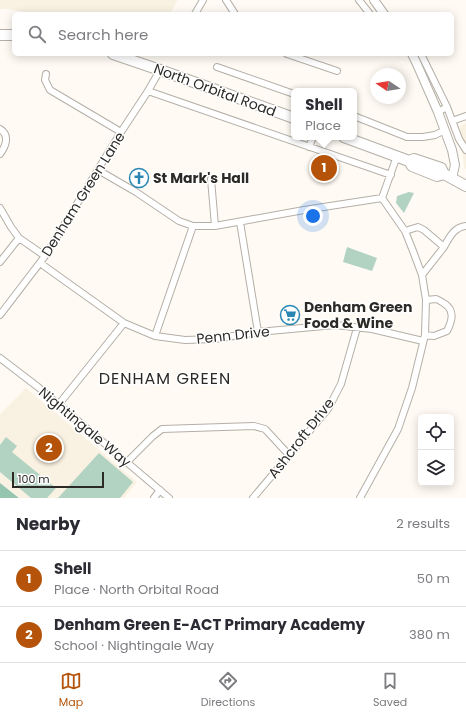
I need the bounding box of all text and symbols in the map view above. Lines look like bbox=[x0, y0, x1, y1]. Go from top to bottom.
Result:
search box bbox=[12, 12, 454, 56]
icon: search bbox=[26, 23, 48, 45]
text: Search here bbox=[58, 24, 148, 45]
street label: North Orbital Road bbox=[151, 59, 279, 121]
north arrow bbox=[370, 68, 406, 104]
popup bbox=[291, 88, 357, 140]
text: Shell bbox=[305, 94, 343, 115]
text: Place bbox=[305, 116, 341, 135]
street label: Denham Green Lane bbox=[37, 128, 130, 260]
pin: 1 bbox=[311, 153, 337, 183]
church icon: St Mark's Hall bbox=[128, 167, 150, 189]
place label: St Mark's Hall bbox=[153, 168, 249, 188]
your location bbox=[303, 206, 323, 226]
place label: Denham Green Food & Wine bbox=[304, 297, 412, 333]
supermarket icon: Denham Green Food & Wine bbox=[279, 304, 301, 326]
street label: Penn Drive bbox=[195, 321, 271, 349]
district label: DENHAM GREEN bbox=[99, 367, 231, 390]
street label: Nightingale Way bbox=[35, 382, 136, 472]
street label: Ashcroft Drive bbox=[263, 393, 339, 482]
map controls bbox=[418, 414, 454, 486]
button: locate bbox=[418, 414, 454, 450]
pin: 2 bbox=[36, 433, 62, 463]
button: layers bbox=[418, 450, 454, 486]
scale bar bbox=[12, 470, 104, 489]
text: 100 m bbox=[18, 471, 50, 487]
text: Nearby bbox=[16, 512, 80, 536]
text: 2 results bbox=[396, 514, 450, 533]
text: Shell bbox=[54, 558, 91, 579]
text: 1 bbox=[27, 569, 31, 588]
text: 50 m bbox=[417, 569, 450, 588]
text: Place · North Orbital Road bbox=[54, 580, 219, 599]
text: Denham Green E-ACT Primary Academy bbox=[54, 614, 365, 635]
text: 2 bbox=[25, 625, 33, 644]
text: 380 m bbox=[409, 625, 450, 644]
text: School · Nightingale Way bbox=[54, 636, 214, 655]
tab: Map bbox=[59, 670, 83, 711]
tab: Directions bbox=[201, 670, 255, 711]
tab: Saved bbox=[373, 670, 407, 711]

